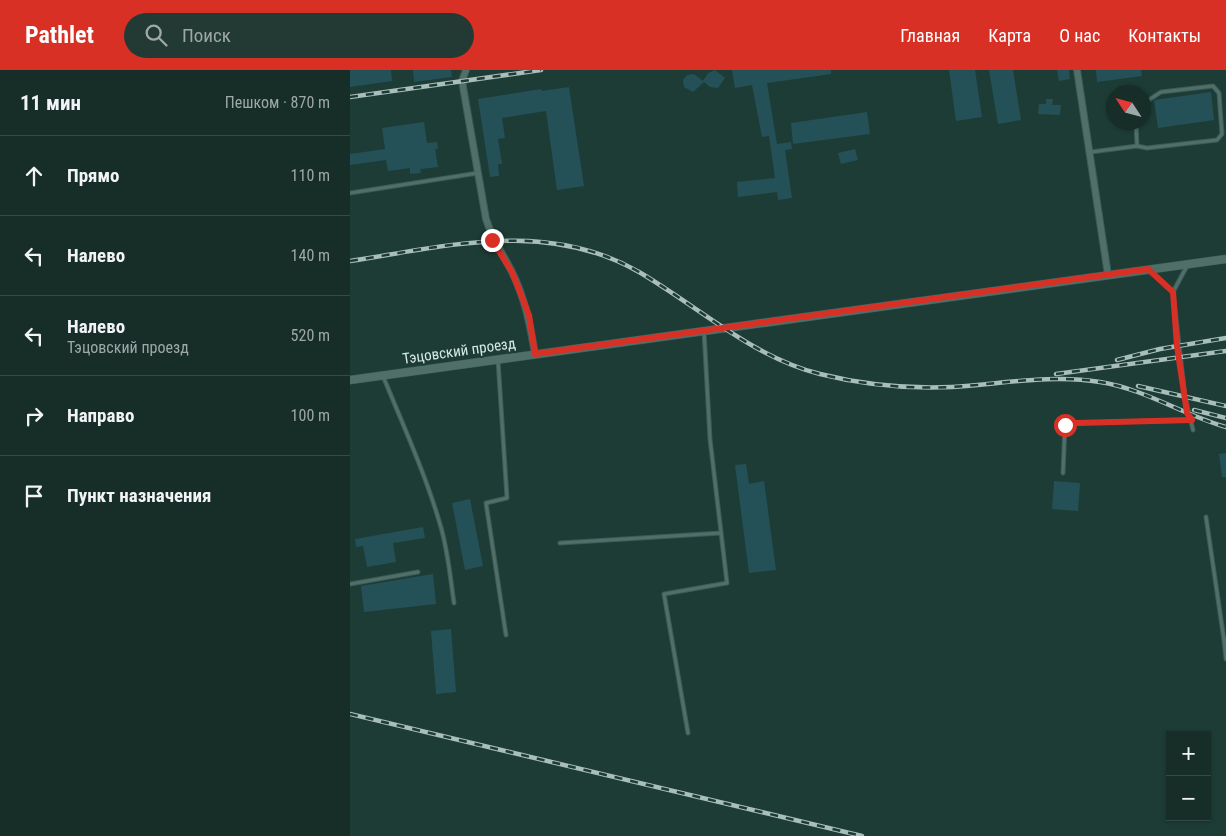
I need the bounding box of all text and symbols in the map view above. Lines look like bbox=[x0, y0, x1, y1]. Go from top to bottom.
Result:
search box bbox=[124, 13, 474, 58]
text: Pathlet bbox=[25, 21, 94, 49]
icon: search bbox=[142, 21, 170, 49]
text: Поиск bbox=[182, 24, 231, 47]
text: Главная bbox=[900, 25, 960, 46]
text: Карта bbox=[988, 25, 1031, 46]
text: О нас bbox=[1059, 25, 1100, 46]
text: Контакты bbox=[1128, 25, 1201, 46]
north arrow bbox=[1106, 85, 1151, 130]
text: 11 мин bbox=[20, 91, 81, 115]
text: Пешком · 870 m bbox=[225, 93, 330, 112]
icon: ahead bbox=[20, 162, 48, 190]
text: Прямо bbox=[67, 164, 120, 187]
text: 110 m bbox=[291, 166, 330, 185]
route end bbox=[481, 229, 504, 252]
icon: left bbox=[20, 242, 48, 270]
text: Налево bbox=[67, 244, 125, 267]
text: 140 m bbox=[291, 246, 330, 265]
text: Налево bbox=[67, 315, 125, 338]
icon: left bbox=[20, 322, 48, 350]
text: 520 m bbox=[291, 326, 330, 345]
street label: Тэцовский проезд bbox=[401, 334, 517, 368]
text: Тэцовский проезд bbox=[67, 338, 189, 357]
icon: right bbox=[20, 402, 48, 430]
text: Направо bbox=[67, 404, 134, 427]
text: 100 m bbox=[291, 406, 330, 425]
route start bbox=[1054, 414, 1077, 437]
icon: arrive bbox=[20, 482, 48, 510]
text: Пункт назначения bbox=[67, 484, 211, 507]
map controls bbox=[1166, 731, 1211, 821]
button: + bbox=[1166, 731, 1211, 776]
button: − bbox=[1166, 776, 1211, 821]

